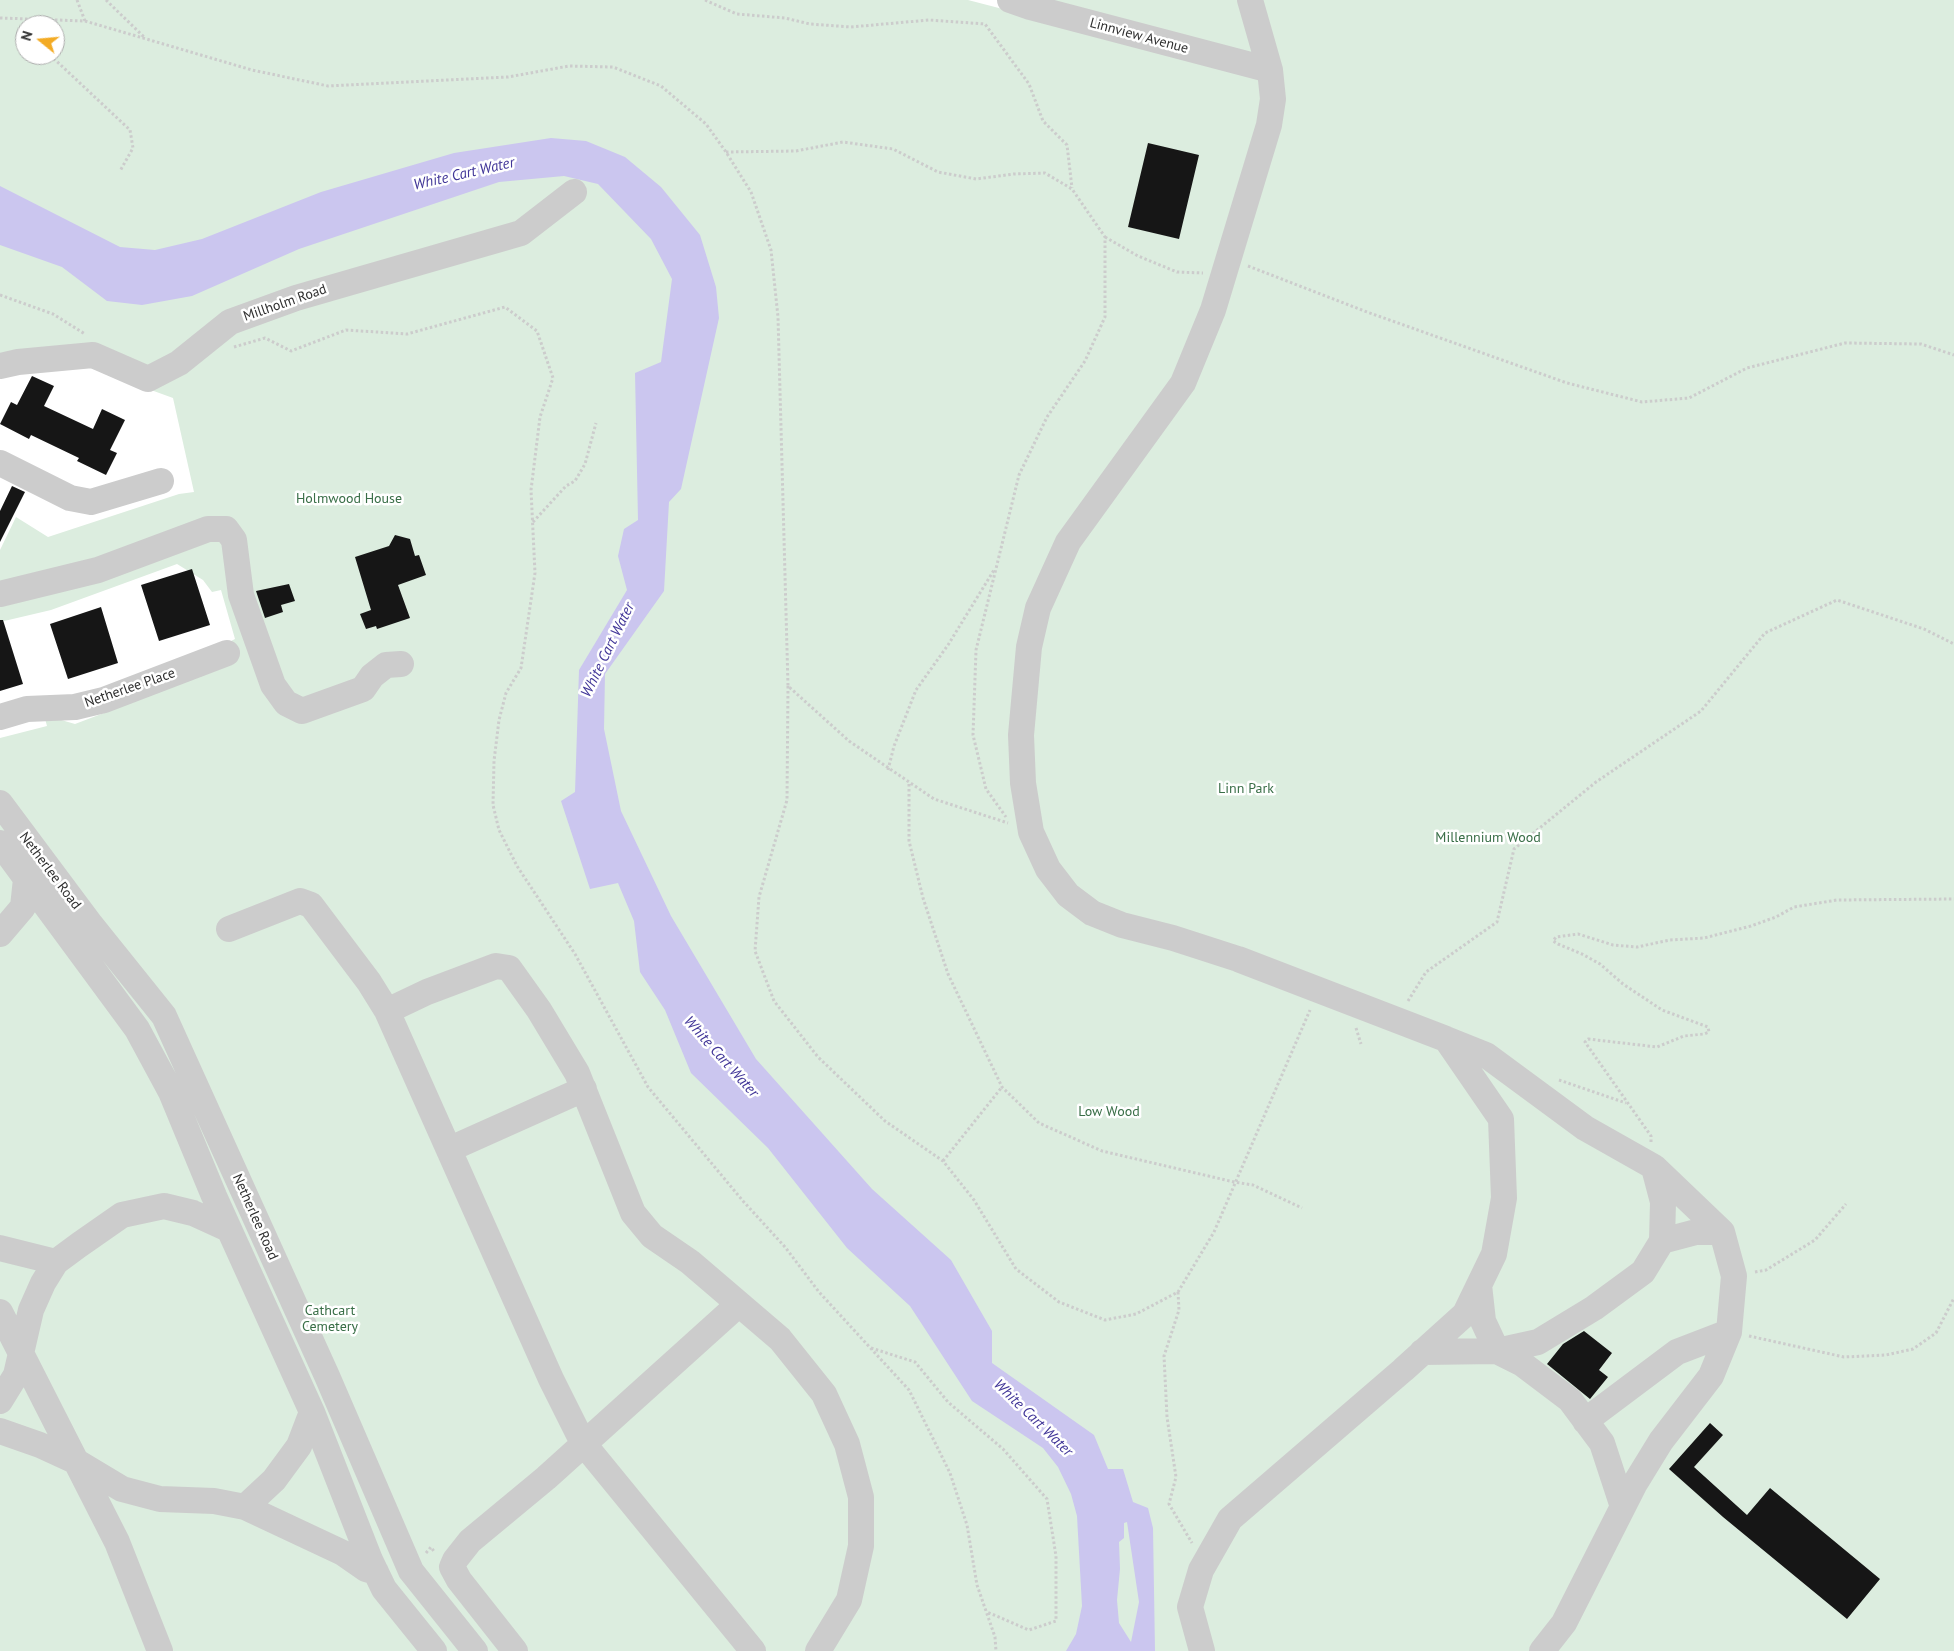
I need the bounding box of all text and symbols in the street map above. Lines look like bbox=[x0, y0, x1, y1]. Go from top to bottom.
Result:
north arrow bbox=[15, 15, 65, 65]
street label: Linnview Avenue bbox=[1088, 15, 1190, 57]
text: N bbox=[17, 29, 37, 43]
water label: White Cart Water bbox=[412, 154, 516, 194]
street label: Millholm Road bbox=[241, 281, 329, 325]
park label: Holmwood House bbox=[296, 491, 402, 507]
water label: White Cart Water bbox=[577, 600, 639, 700]
street label: Netherlee Place bbox=[83, 665, 177, 711]
park label: Linn Park bbox=[1218, 781, 1274, 797]
street label: Netherlee Road bbox=[16, 829, 84, 913]
park label: Millennium Wood bbox=[1435, 830, 1541, 846]
water label: White Cart Water bbox=[680, 1013, 762, 1101]
park label: Low Wood bbox=[1078, 1104, 1140, 1120]
street label: Netherlee Road bbox=[229, 1171, 281, 1263]
park label: Cathcart Cemetery bbox=[302, 1303, 358, 1335]
water label: White Cart Water bbox=[990, 1376, 1076, 1460]

